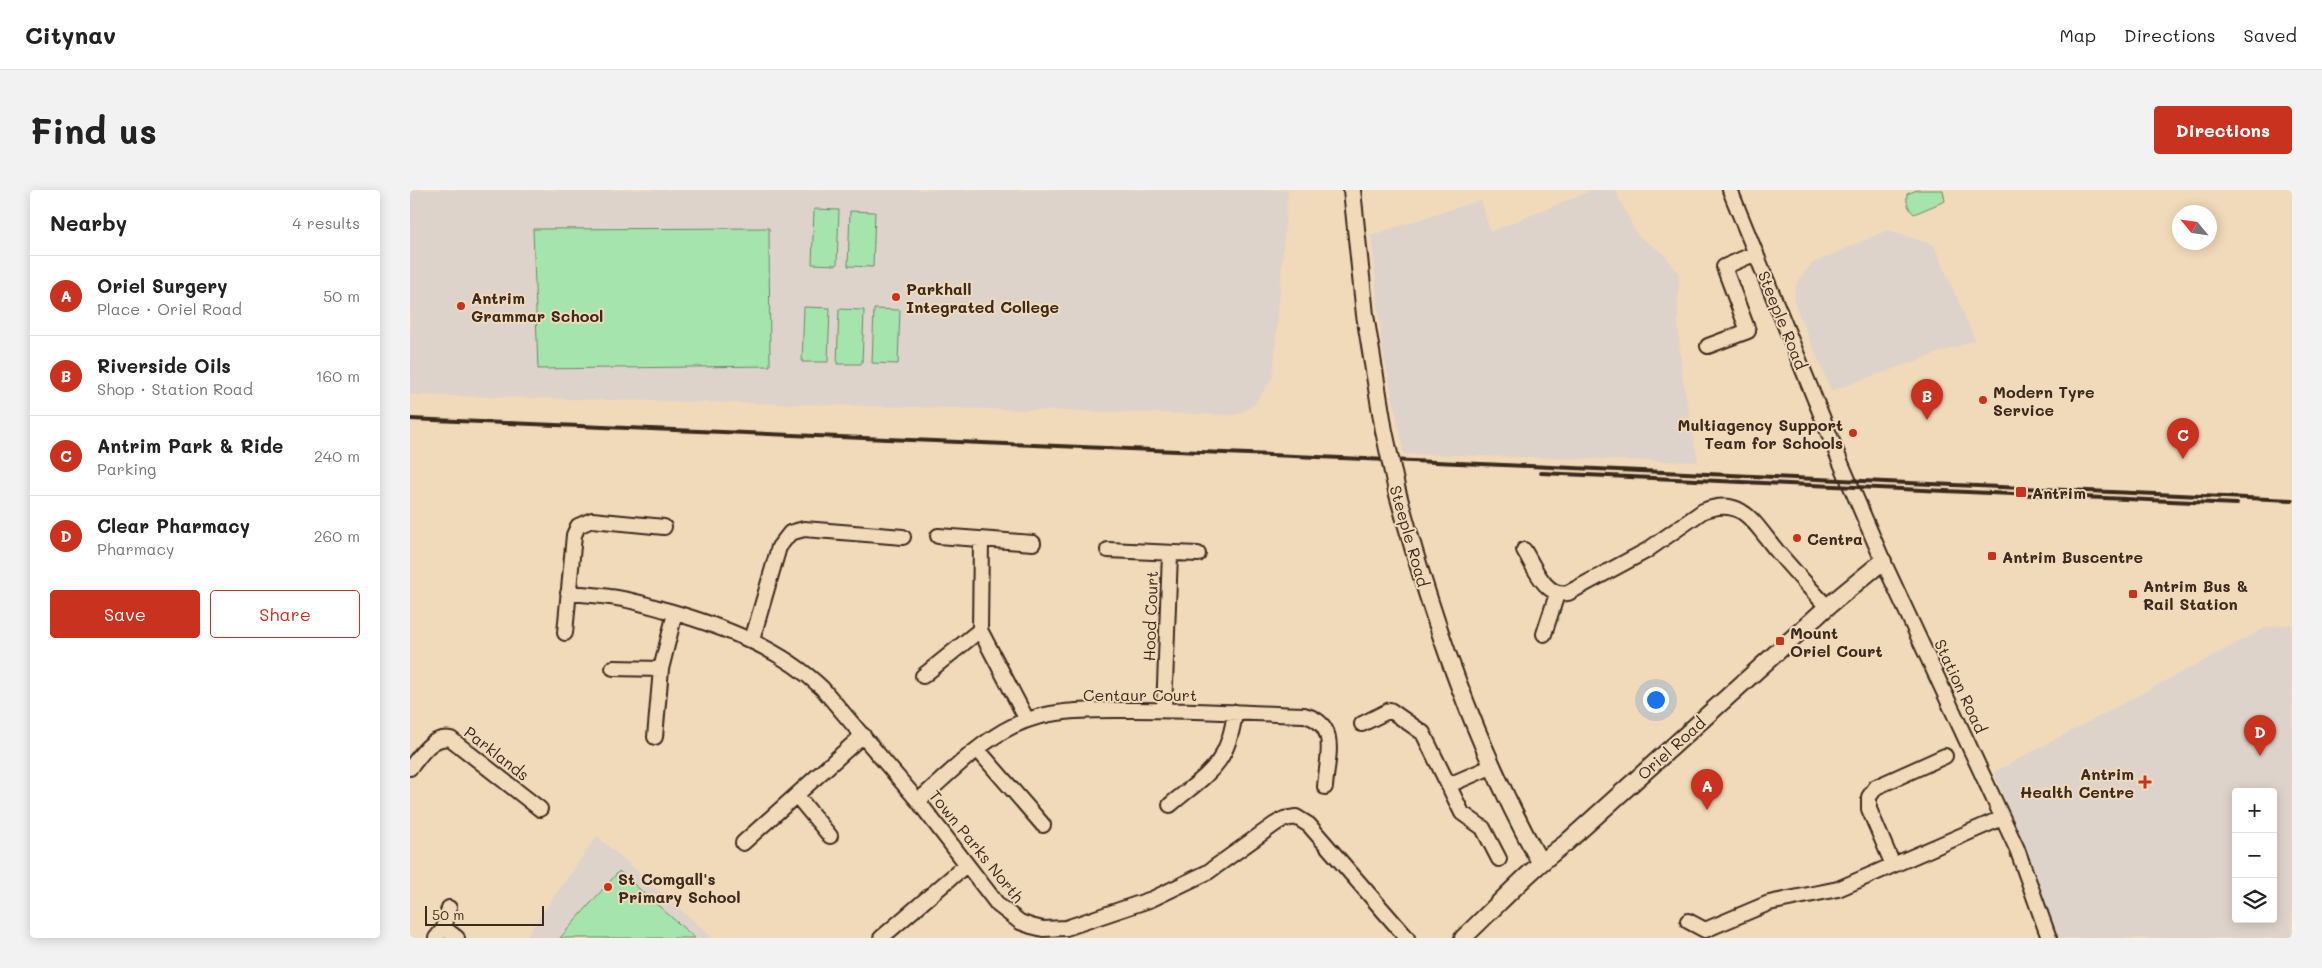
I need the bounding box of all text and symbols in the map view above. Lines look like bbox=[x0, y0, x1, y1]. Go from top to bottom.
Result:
text: Citynav bbox=[25, 19, 116, 50]
text: Map bbox=[2059, 23, 2096, 47]
text: Directions bbox=[2124, 23, 2216, 47]
text: Saved bbox=[2244, 23, 2297, 47]
button: Directions bbox=[2154, 106, 2292, 154]
text: Find us bbox=[30, 107, 157, 153]
north arrow bbox=[2172, 205, 2217, 250]
text: Nearby bbox=[50, 209, 127, 236]
text: 4 results bbox=[292, 212, 360, 233]
street label: Steeple Road bbox=[1754, 268, 1812, 372]
text: Oriel Surgery bbox=[97, 273, 228, 298]
place label: Parkhall Integrated College bbox=[906, 278, 1059, 317]
text: A bbox=[60, 285, 72, 306]
text: 50 m bbox=[323, 285, 360, 306]
place label: Antrim Grammar School bbox=[471, 287, 603, 326]
marker: Parkhall Integrated College bbox=[890, 291, 902, 303]
text: Place · Oriel Road bbox=[97, 298, 242, 319]
marker: Antrim Grammar School bbox=[455, 300, 467, 312]
text: Riverside Oils bbox=[97, 353, 231, 378]
text: B bbox=[61, 365, 71, 386]
text: 160 m bbox=[315, 365, 360, 386]
text: Shop · Station Road bbox=[97, 378, 253, 399]
pin: B bbox=[1911, 379, 1943, 420]
place label: Modern Tyre Service bbox=[1993, 381, 2095, 420]
marker: Modern Tyre Service bbox=[1977, 394, 1989, 406]
place label: Multiagency Support Team for Schools bbox=[1677, 414, 1843, 453]
pin: C bbox=[2167, 418, 2199, 459]
marker: Multiagency Support Team for Schools bbox=[1847, 427, 1859, 439]
text: Antrim Park & Ride bbox=[97, 433, 283, 458]
text: C bbox=[60, 445, 72, 466]
text: 240 m bbox=[314, 445, 360, 466]
text: Parking bbox=[97, 458, 156, 479]
place label: Antrim bbox=[2032, 482, 2086, 503]
street label: Steeple Road bbox=[1385, 483, 1435, 589]
marker: Antrim bbox=[2014, 485, 2028, 499]
text: Clear Pharmacy bbox=[97, 513, 250, 538]
text: D bbox=[60, 525, 72, 546]
text: 260 m bbox=[314, 525, 360, 546]
place label: Centra bbox=[1807, 528, 1863, 549]
marker: Centra bbox=[1791, 532, 1803, 544]
text: Pharmacy bbox=[97, 538, 174, 559]
place label: Antrim Buscentre bbox=[2002, 546, 2143, 567]
marker: Antrim Buscentre bbox=[1986, 550, 1998, 562]
street label: Hood Court bbox=[1138, 570, 1162, 662]
place label: Antrim Bus & Rail Station bbox=[2143, 575, 2248, 614]
marker: Antrim Bus & Rail Station bbox=[2127, 588, 2139, 600]
button: Save bbox=[50, 590, 200, 638]
button: Share bbox=[210, 590, 360, 638]
place label: Mount Oriel Court bbox=[1790, 622, 1883, 661]
marker: Mount Oriel Court bbox=[1774, 635, 1786, 647]
street label: Station Road bbox=[1930, 636, 1992, 736]
street label: Centaur Court bbox=[1083, 684, 1197, 705]
your location bbox=[1643, 687, 1669, 713]
street label: Oriel Road bbox=[1633, 712, 1709, 784]
pin: D bbox=[2244, 715, 2276, 756]
street label: Parklands bbox=[460, 721, 534, 785]
place label: Antrim Health Centre bbox=[2020, 763, 2134, 802]
pin: A bbox=[1691, 769, 1723, 810]
marker: Antrim Health Centre bbox=[2138, 775, 2152, 789]
street label: Town Parks North bbox=[925, 785, 1029, 907]
map controls bbox=[2232, 788, 2277, 923]
button: + bbox=[2232, 788, 2277, 833]
button: − bbox=[2232, 833, 2277, 878]
place label: St Comgall's Primary School bbox=[618, 868, 741, 907]
button: layers bbox=[2232, 878, 2277, 923]
marker: St Comgall's Primary School bbox=[602, 881, 614, 893]
scale bar bbox=[425, 903, 544, 926]
text: 50 m bbox=[432, 905, 464, 924]

